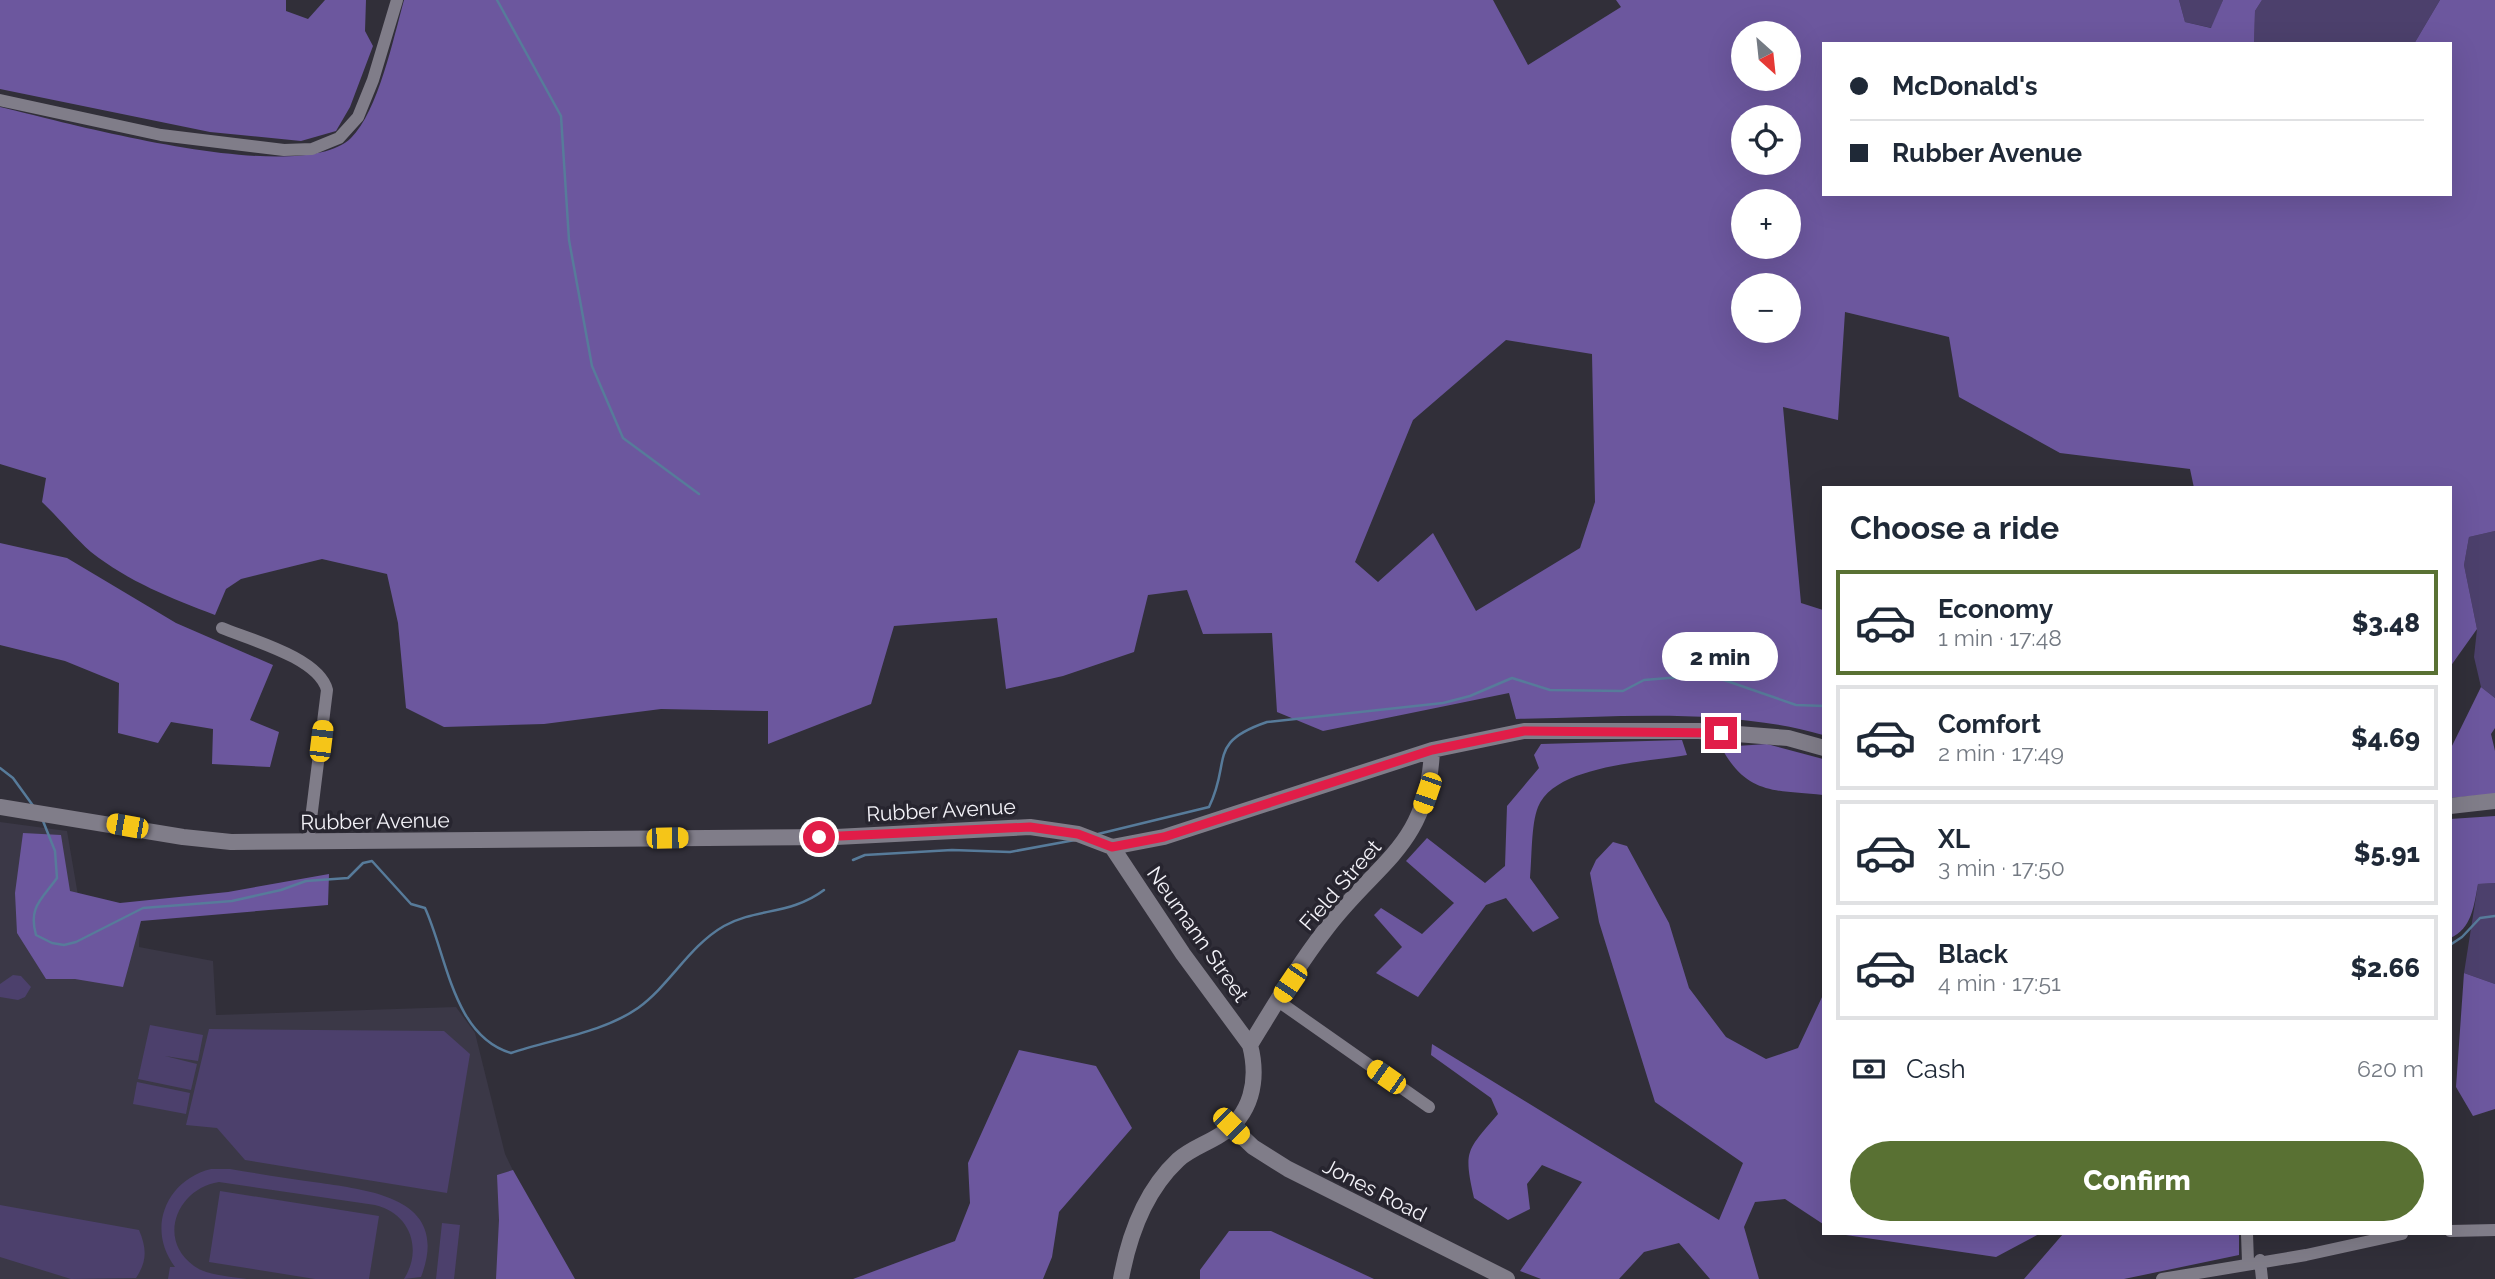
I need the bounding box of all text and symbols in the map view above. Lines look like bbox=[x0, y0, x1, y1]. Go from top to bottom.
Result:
north arrow bbox=[1731, 21, 1801, 91]
map controls bbox=[1731, 21, 1801, 343]
text: McDonald's bbox=[1892, 71, 2038, 101]
button: locate bbox=[1731, 105, 1801, 175]
text: Rubber Avenue bbox=[1892, 138, 2082, 168]
button: + bbox=[1731, 189, 1801, 259]
button: − bbox=[1731, 273, 1801, 343]
text: Choose a ride bbox=[1850, 509, 2059, 546]
icon: car bbox=[1854, 591, 1917, 654]
text: Economy bbox=[1938, 594, 2053, 624]
text: $3.48 bbox=[2352, 608, 2420, 638]
text: 1 min · 17:48 bbox=[1938, 624, 2062, 651]
callout: 2 min bbox=[1663, 632, 1779, 680]
text: 2 min bbox=[1690, 643, 1750, 670]
icon: car bbox=[1854, 706, 1917, 769]
text: Comfort bbox=[1938, 709, 2041, 739]
route end bbox=[1705, 717, 1737, 749]
car bbox=[309, 719, 334, 763]
text: $4.69 bbox=[2351, 723, 2420, 753]
text: 2 min · 17:49 bbox=[1938, 739, 2064, 766]
car bbox=[1411, 770, 1444, 816]
street label: Rubber Avenue bbox=[866, 794, 1016, 826]
street label: Rubber Avenue bbox=[300, 807, 450, 835]
car bbox=[105, 812, 150, 840]
route start bbox=[803, 821, 835, 853]
icon: car bbox=[1854, 821, 1917, 884]
text: XL bbox=[1938, 824, 1970, 854]
car bbox=[646, 827, 689, 849]
street label: Field Street bbox=[1294, 835, 1386, 935]
text: $5.91 bbox=[2354, 838, 2420, 868]
text: 3 min · 17:50 bbox=[1938, 854, 2065, 881]
street label: Neumann Street bbox=[1142, 861, 1254, 1007]
icon: car bbox=[1854, 936, 1917, 999]
text: Black bbox=[1938, 939, 2008, 969]
text: $2.66 bbox=[2350, 953, 2420, 983]
car bbox=[1270, 960, 1311, 1006]
text: 4 min · 17:51 bbox=[1938, 969, 2061, 996]
icon: cash bbox=[1850, 1050, 1888, 1088]
text: Cash bbox=[1906, 1054, 1966, 1084]
text: 620 m bbox=[2357, 1055, 2424, 1082]
car bbox=[1363, 1056, 1410, 1098]
car bbox=[1209, 1104, 1254, 1148]
button: Confirm bbox=[1850, 1141, 2424, 1221]
street label: Jones Road bbox=[1319, 1153, 1431, 1227]

